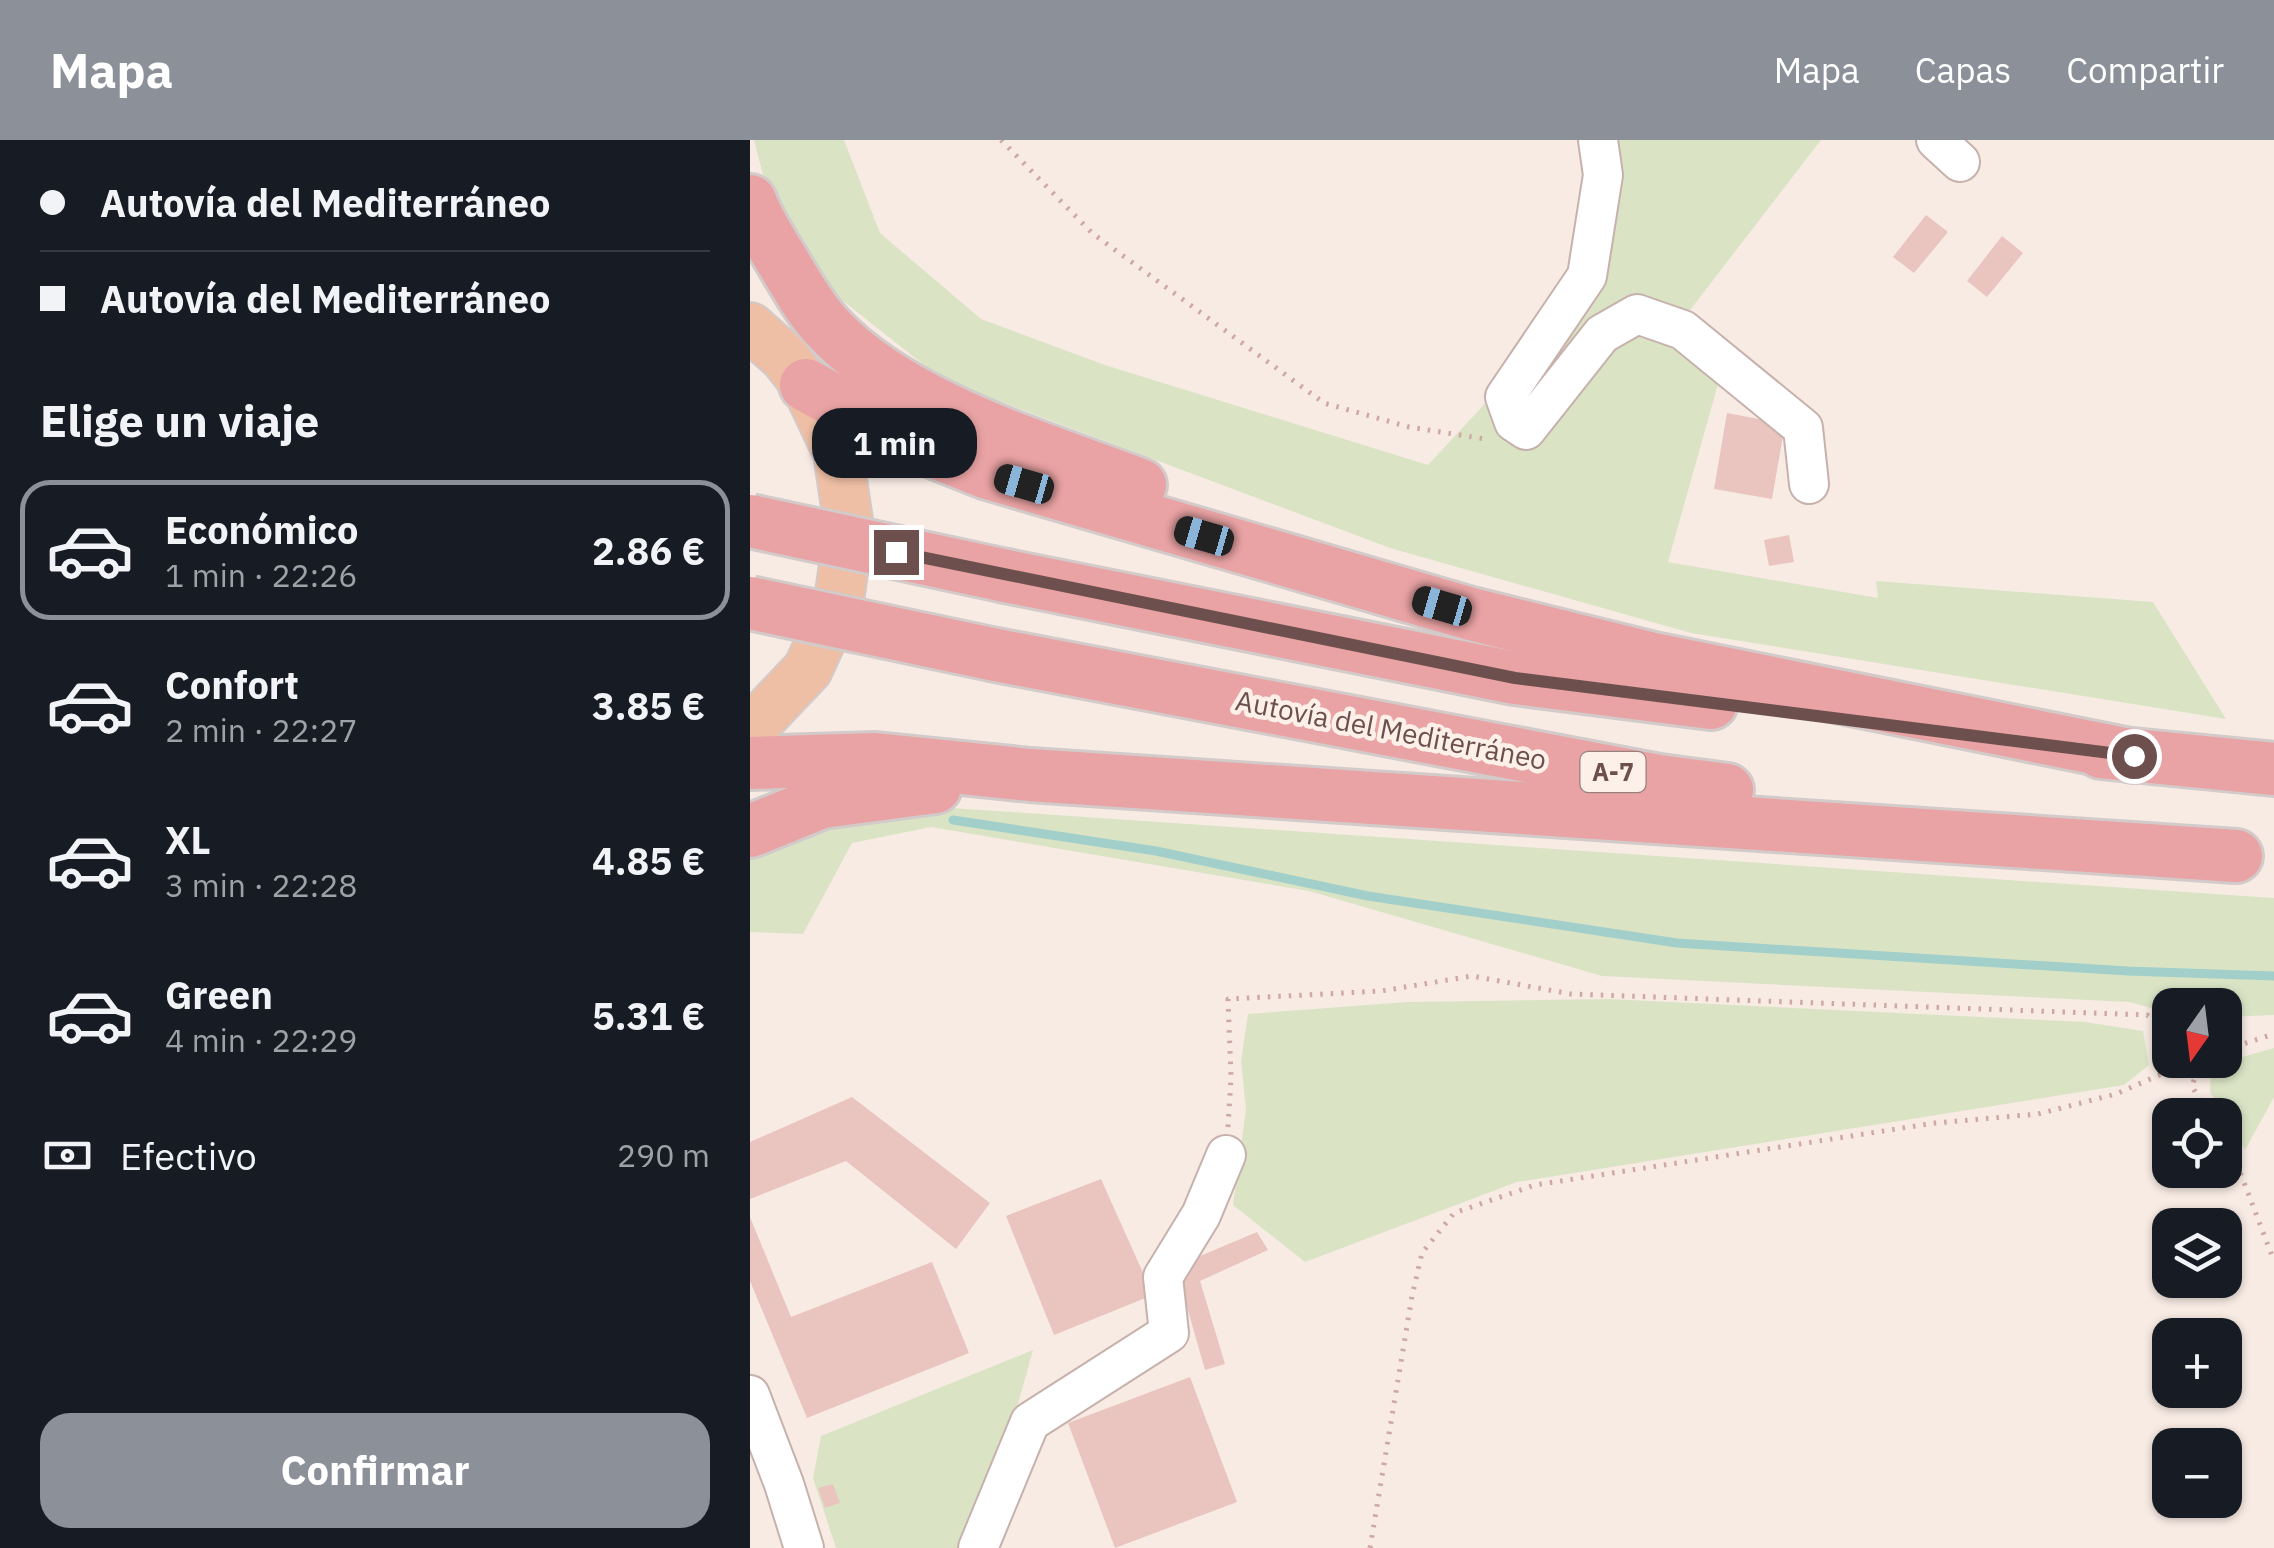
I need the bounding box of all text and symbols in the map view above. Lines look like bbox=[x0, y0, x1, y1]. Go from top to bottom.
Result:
text: Mapa bbox=[50, 39, 173, 101]
text: Mapa bbox=[1774, 47, 1860, 93]
text: Capas bbox=[1915, 47, 2011, 93]
text: Compartir bbox=[2066, 47, 2224, 93]
text: Autovía del Mediterráneo bbox=[100, 178, 551, 227]
text: Autovía del Mediterráneo bbox=[100, 274, 551, 323]
text: Elige un viaje bbox=[40, 391, 319, 449]
callout: 1 min bbox=[814, 407, 978, 477]
text: 1 min bbox=[853, 422, 936, 464]
car bbox=[991, 461, 1057, 507]
icon: car bbox=[45, 505, 135, 595]
text: Económico bbox=[165, 505, 358, 554]
car bbox=[1171, 513, 1237, 559]
text: 2.86 € bbox=[592, 526, 705, 575]
route end bbox=[874, 530, 919, 575]
text: 1 min · 22:26 bbox=[165, 554, 358, 596]
car bbox=[1409, 583, 1475, 629]
icon: car bbox=[45, 660, 135, 750]
text: Confort bbox=[165, 660, 299, 709]
text: 3.85 € bbox=[592, 681, 705, 730]
street label: Autovía del Mediterráneo bbox=[1232, 681, 1550, 778]
text: 2 min · 22:27 bbox=[165, 709, 358, 751]
route start bbox=[2112, 734, 2157, 779]
road number: A-7 bbox=[1580, 752, 1646, 792]
icon: car bbox=[45, 815, 135, 905]
text: XL bbox=[165, 815, 211, 864]
text: 4.85 € bbox=[592, 836, 705, 885]
text: 3 min · 22:28 bbox=[165, 864, 358, 906]
icon: car bbox=[45, 970, 135, 1060]
text: Green bbox=[165, 970, 273, 1019]
north arrow bbox=[2152, 988, 2242, 1078]
map controls bbox=[2152, 988, 2242, 1518]
text: 5.31 € bbox=[592, 991, 705, 1040]
text: 4 min · 22:29 bbox=[165, 1019, 358, 1061]
button: locate bbox=[2152, 1098, 2242, 1188]
icon: cash bbox=[40, 1128, 95, 1183]
text: Efectivo bbox=[120, 1131, 257, 1180]
text: 290 m bbox=[617, 1134, 710, 1176]
button: layers bbox=[2152, 1208, 2242, 1298]
button: + bbox=[2152, 1318, 2242, 1408]
button: Confirmar bbox=[40, 1413, 710, 1528]
button: − bbox=[2152, 1428, 2242, 1518]

